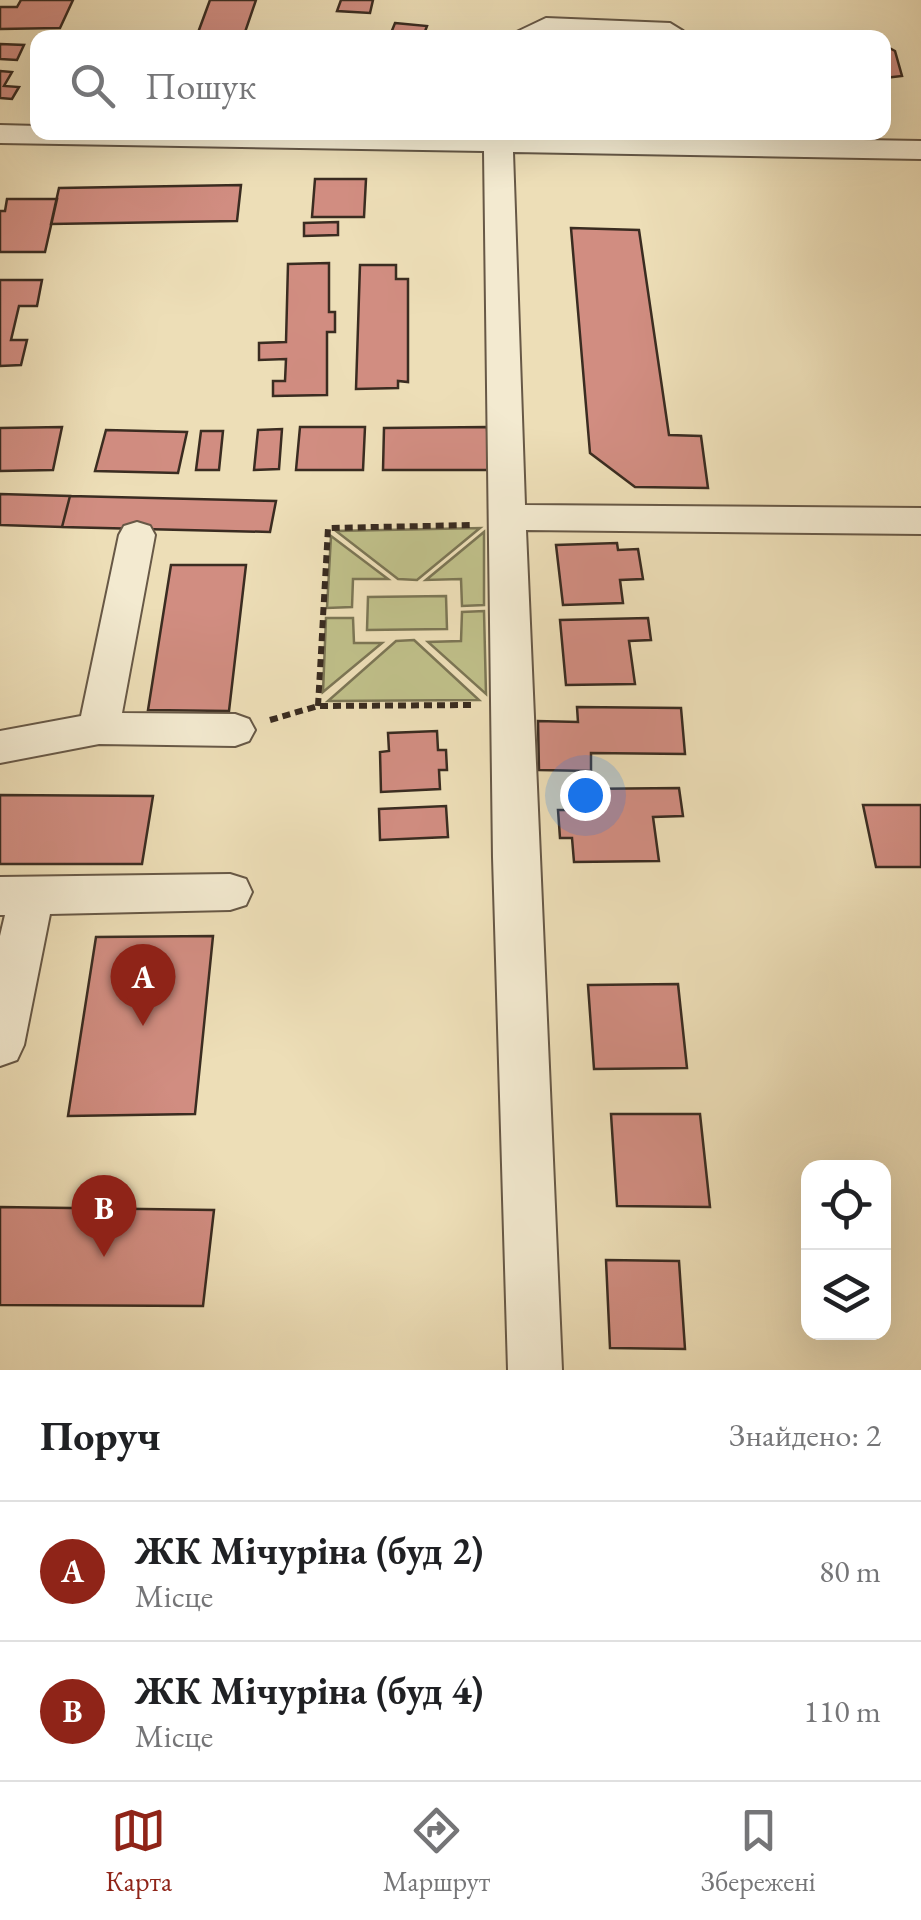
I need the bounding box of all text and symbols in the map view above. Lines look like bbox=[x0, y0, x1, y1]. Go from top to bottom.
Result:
search box bbox=[30, 30, 891, 140]
icon: search bbox=[65, 58, 120, 113]
text: Пошук bbox=[145, 61, 256, 110]
your location bbox=[560, 770, 611, 821]
pin: A bbox=[110, 944, 176, 1026]
map controls bbox=[801, 1160, 891, 1340]
button: locate bbox=[801, 1160, 891, 1250]
pin: B bbox=[72, 1174, 136, 1257]
button: layers bbox=[801, 1250, 891, 1340]
text: Поруч bbox=[40, 1408, 161, 1463]
text: Знайдено: 2 bbox=[729, 1414, 881, 1456]
text: ЖК Мічуріна (буд 2) bbox=[135, 1526, 483, 1575]
text: A bbox=[61, 1550, 84, 1592]
text: 80 m bbox=[819, 1550, 881, 1592]
text: Місце bbox=[135, 1575, 213, 1617]
text: ЖК Мічуріна (буд 4) bbox=[135, 1666, 483, 1715]
text: B bbox=[62, 1690, 83, 1732]
text: 110 m bbox=[804, 1690, 881, 1732]
text: Місце bbox=[135, 1715, 213, 1757]
tab: Карта bbox=[105, 1803, 172, 1899]
tab: Маршрут bbox=[383, 1803, 490, 1899]
tab: Збережені bbox=[701, 1803, 816, 1899]

